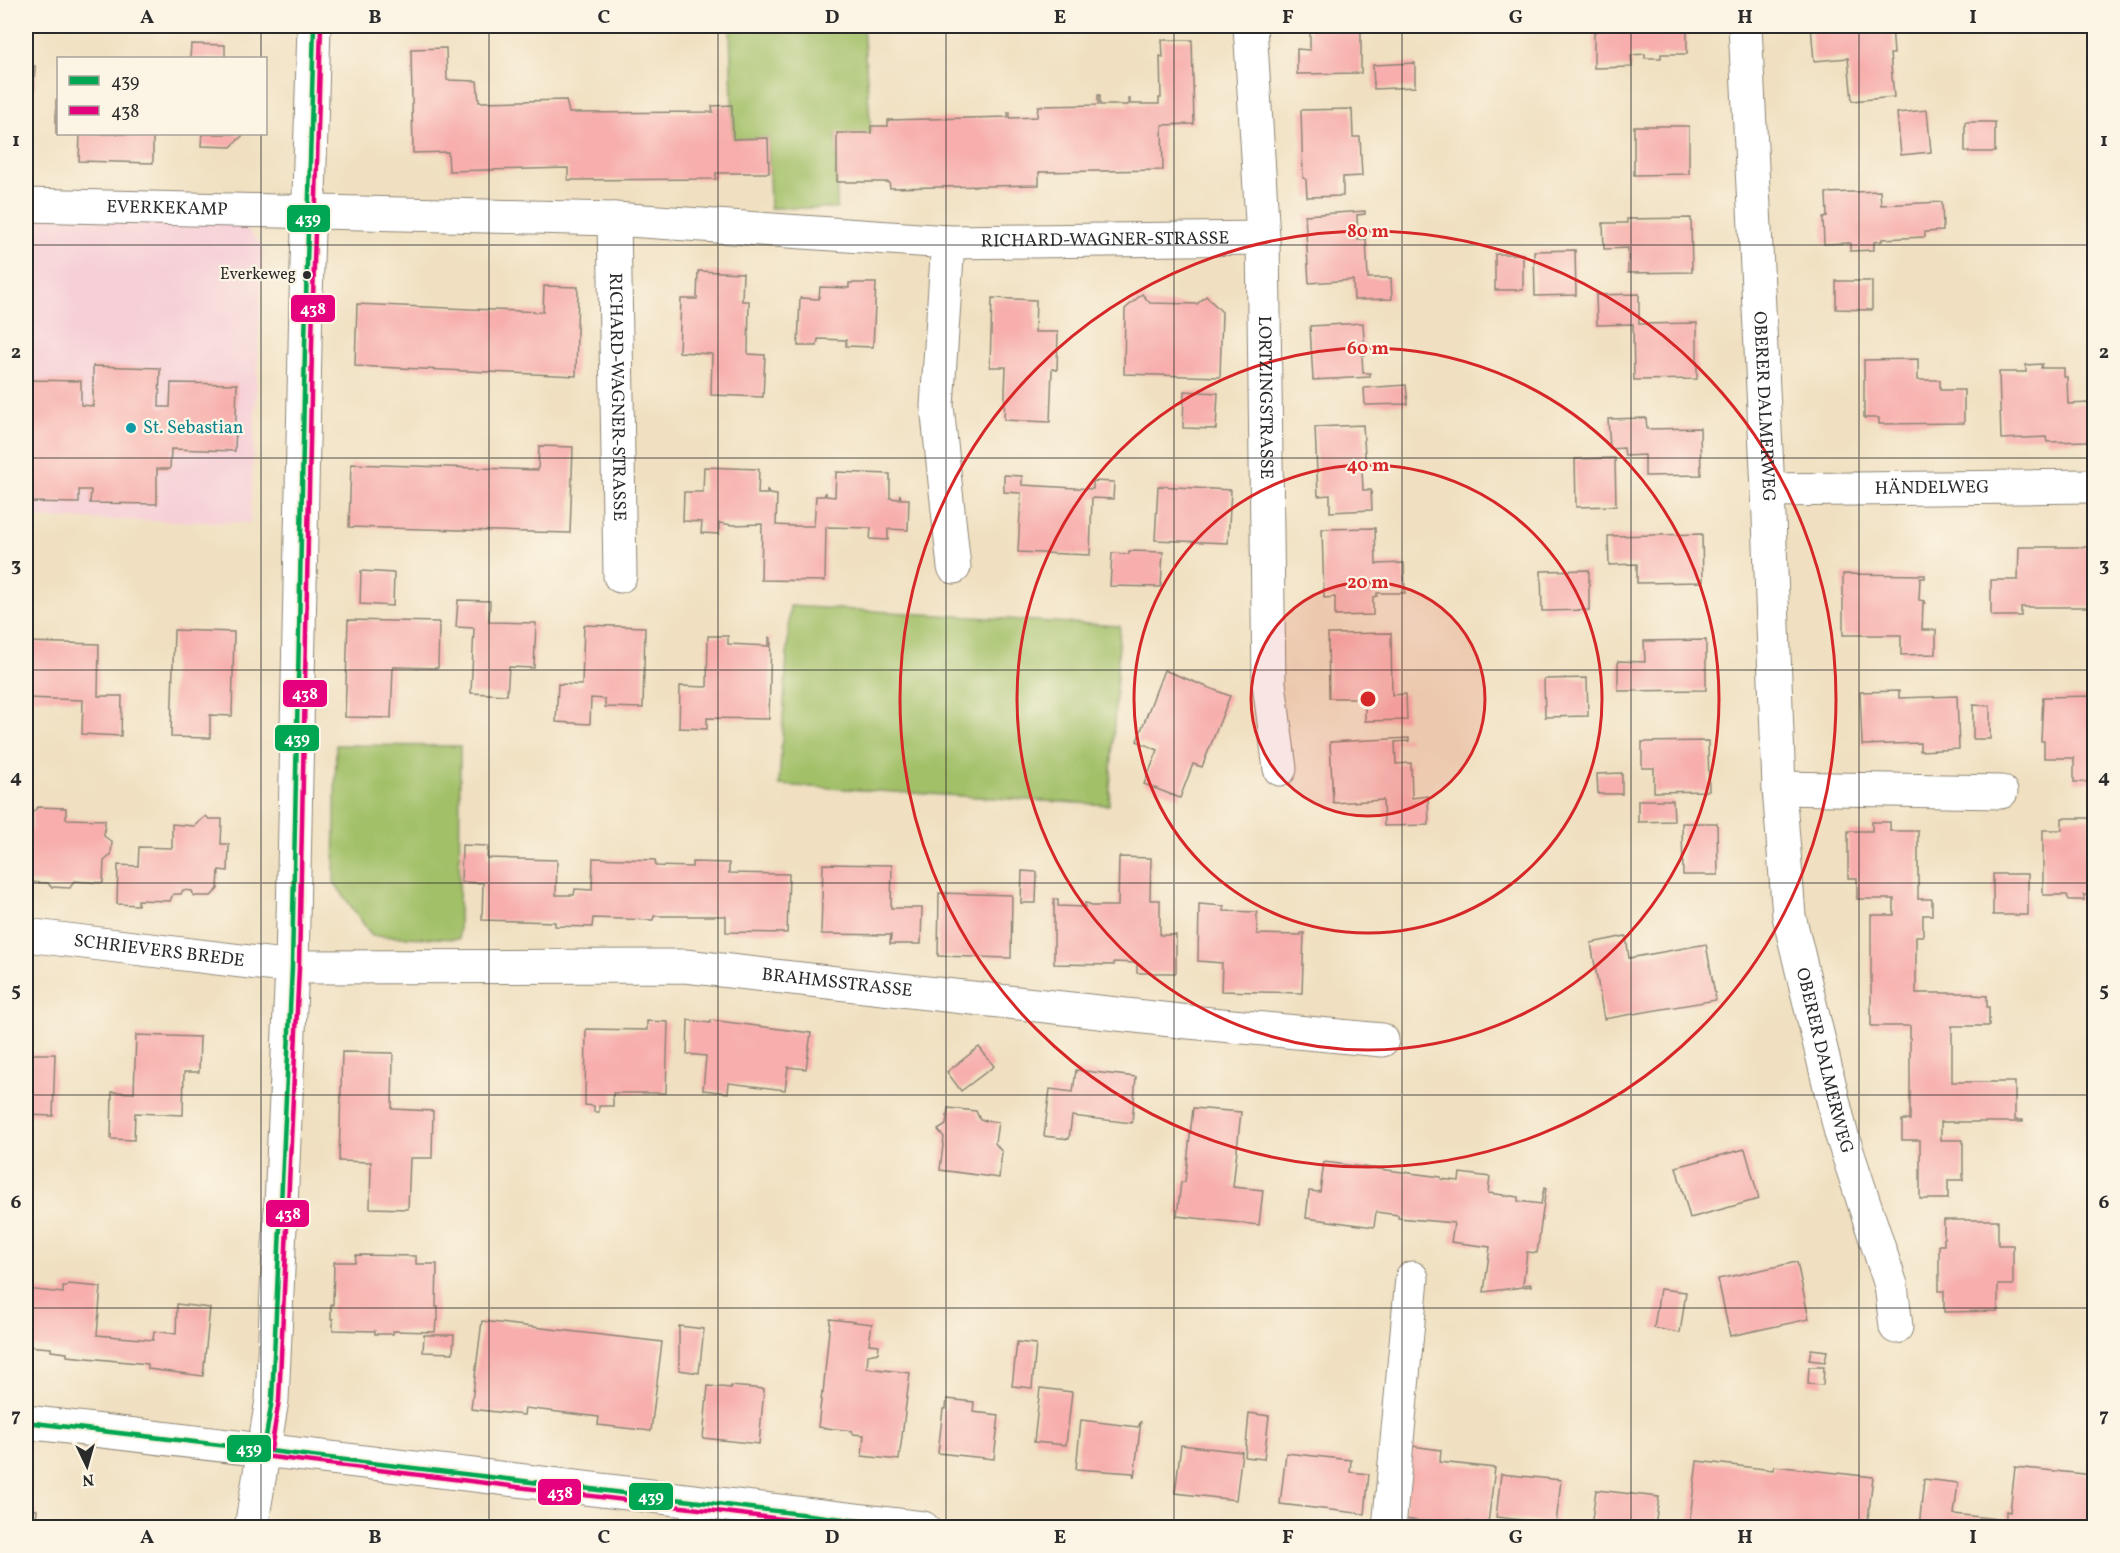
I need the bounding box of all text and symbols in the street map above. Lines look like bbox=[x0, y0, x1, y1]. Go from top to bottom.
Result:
text: A bbox=[140, 4, 154, 32]
text: B bbox=[368, 4, 382, 32]
text: C bbox=[598, 4, 611, 32]
text: D bbox=[825, 4, 839, 32]
text: E bbox=[1054, 4, 1066, 32]
text: F bbox=[1282, 4, 1294, 32]
text: G bbox=[1509, 4, 1523, 32]
text: H bbox=[1737, 4, 1753, 32]
text: I bbox=[1969, 4, 1977, 32]
legend bbox=[57, 57, 267, 135]
text: 439 bbox=[111, 70, 139, 95]
text: 438 bbox=[111, 100, 139, 125]
text: 1 bbox=[12, 127, 20, 155]
text: 1 bbox=[2100, 127, 2108, 155]
street label: EVERKEKAMP bbox=[106, 194, 228, 222]
line badge: 439 bbox=[286, 204, 331, 233]
text: 439 bbox=[295, 209, 321, 231]
text: 80 m bbox=[1347, 220, 1389, 245]
street label: RICHARD-WAGNER-STRASSE bbox=[981, 226, 1230, 254]
place label: Everkeweg bbox=[220, 264, 296, 286]
marker: Everkeweg bbox=[301, 269, 313, 281]
street label: RICHARD-WAGNER-STRASSE bbox=[602, 273, 632, 522]
line badge: 438 bbox=[290, 294, 336, 323]
text: 438 bbox=[300, 299, 326, 321]
street label: OBERER DALMERWEG bbox=[1747, 311, 1781, 502]
street label: LORTZINGSTRASSE bbox=[1252, 316, 1279, 480]
text: 60 m bbox=[1347, 337, 1389, 362]
text: 2 bbox=[11, 339, 21, 367]
text: 2 bbox=[2099, 339, 2109, 367]
place label: St. Sebastian bbox=[143, 416, 244, 441]
marker: St. Sebastian bbox=[124, 421, 138, 435]
text: 40 m bbox=[1347, 454, 1389, 479]
street label: HÄNDELWEG bbox=[1875, 475, 1989, 501]
text: 3 bbox=[11, 552, 21, 580]
text: 3 bbox=[2099, 552, 2109, 580]
text: 20 m bbox=[1347, 571, 1389, 596]
line badge: 438 bbox=[282, 679, 328, 708]
text: 438 bbox=[292, 684, 318, 706]
centre of rings bbox=[1358, 689, 1378, 709]
line badge: 439 bbox=[274, 724, 320, 752]
text: 439 bbox=[284, 729, 310, 751]
text: 4 bbox=[10, 764, 22, 792]
text: 4 bbox=[2098, 764, 2110, 792]
street label: SCHRIEVERS BREDE bbox=[72, 928, 246, 974]
street label: BRAHMSSTRASSE bbox=[760, 962, 914, 1004]
street label: OBERER DALMERWEG bbox=[1789, 965, 1859, 1157]
text: 5 bbox=[11, 977, 21, 1005]
text: 5 bbox=[2099, 977, 2109, 1005]
text: 6 bbox=[11, 1189, 22, 1217]
text: 6 bbox=[2099, 1189, 2110, 1217]
line badge: 438 bbox=[265, 1199, 310, 1228]
text: 438 bbox=[275, 1204, 301, 1226]
text: 7 bbox=[11, 1402, 21, 1430]
text: 7 bbox=[2099, 1402, 2109, 1430]
line badge: 439 bbox=[226, 1434, 272, 1463]
north arrow bbox=[57, 1436, 117, 1496]
text: 439 bbox=[236, 1439, 262, 1461]
text: N bbox=[81, 1467, 95, 1490]
line badge: 438 bbox=[537, 1478, 582, 1506]
line badge: 439 bbox=[628, 1482, 674, 1511]
text: 438 bbox=[547, 1483, 573, 1505]
text: 439 bbox=[638, 1487, 664, 1509]
text: A bbox=[140, 1524, 154, 1552]
text: B bbox=[368, 1524, 382, 1552]
text: C bbox=[598, 1524, 611, 1552]
text: D bbox=[825, 1524, 839, 1552]
text: E bbox=[1054, 1524, 1066, 1552]
text: F bbox=[1282, 1524, 1294, 1552]
text: G bbox=[1509, 1524, 1523, 1552]
text: H bbox=[1737, 1524, 1753, 1552]
text: I bbox=[1969, 1524, 1977, 1552]

